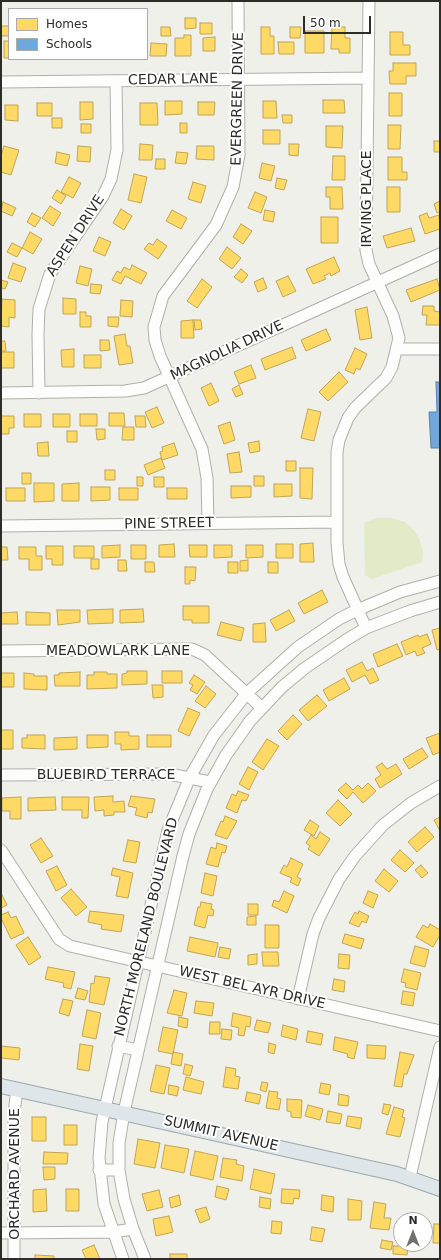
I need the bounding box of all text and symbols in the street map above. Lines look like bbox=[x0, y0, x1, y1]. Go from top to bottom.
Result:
legend bbox=[8, 8, 148, 60]
scale bar bbox=[305, 8, 373, 34]
text: 50 m bbox=[310, 16, 341, 30]
text: Homes bbox=[46, 17, 88, 31]
street label: EVERGREEN DRIVE bbox=[228, 32, 248, 166]
text: Schools bbox=[46, 37, 92, 51]
street label: CEDAR LANE bbox=[128, 71, 218, 89]
street label: IRVING PLACE bbox=[359, 150, 375, 248]
street label: ASPEN DRIVE bbox=[43, 192, 109, 280]
street label: MAGNOLIA DRIVE bbox=[168, 317, 286, 385]
street label: PINE STREET bbox=[124, 515, 214, 533]
street label: MEADOWLARK LANE bbox=[46, 643, 190, 659]
street label: BLUEBIRD TERRACE bbox=[37, 767, 175, 783]
street label: NORTH MORELAND BOULEVARD bbox=[112, 816, 182, 1038]
street label: WEST BEL AYR DRIVE bbox=[177, 963, 327, 1013]
street label: ORCHARD AVENUE bbox=[7, 1108, 23, 1240]
street label: SUMMIT AVENUE bbox=[162, 1113, 280, 1155]
north arrow bbox=[393, 1212, 433, 1252]
text: N bbox=[408, 1214, 418, 1227]

